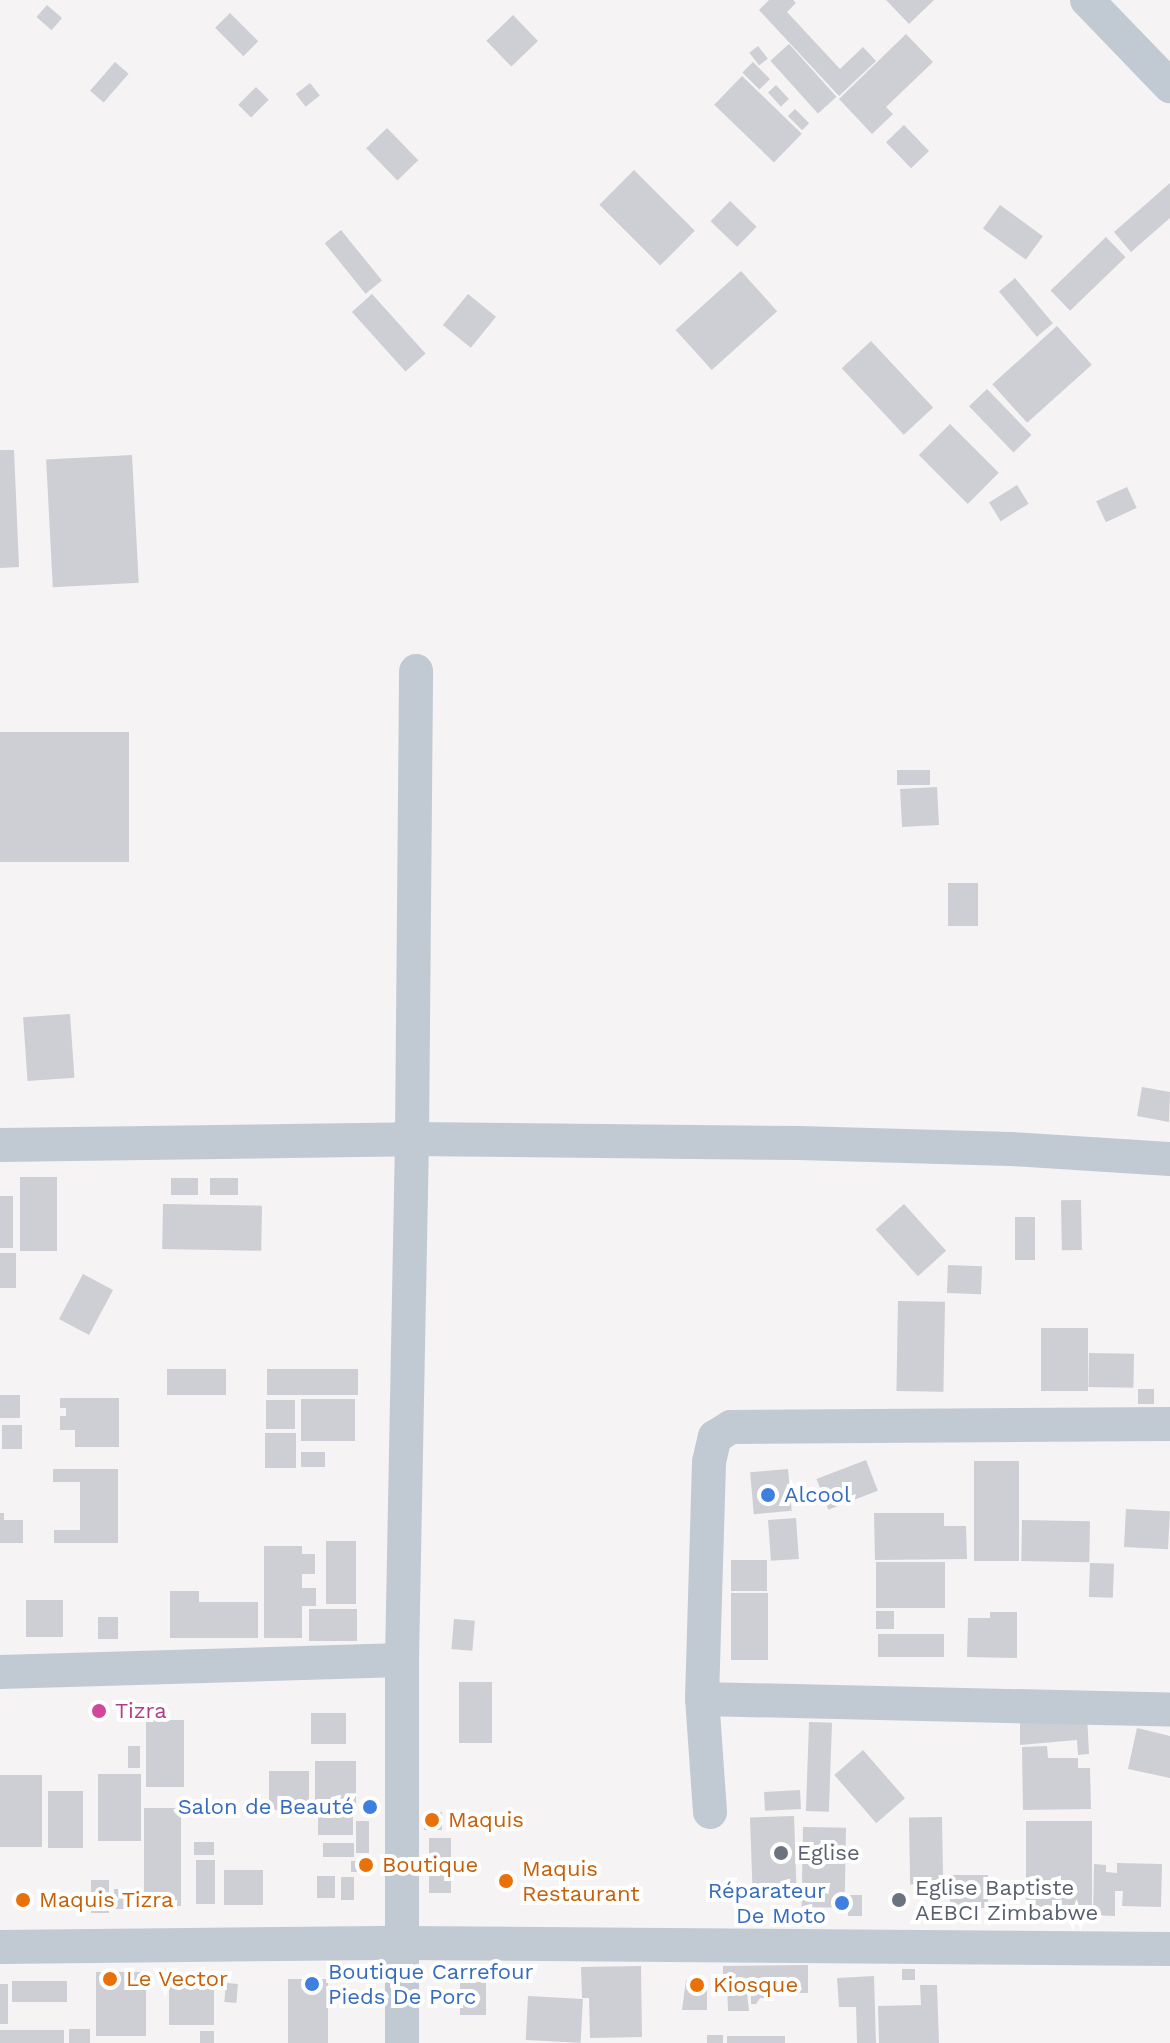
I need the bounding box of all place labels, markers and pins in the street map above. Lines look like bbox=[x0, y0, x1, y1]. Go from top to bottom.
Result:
place label: Alcool bbox=[784, 1482, 851, 1508]
marker: Alcool bbox=[759, 1486, 777, 1504]
place label: Tizra bbox=[115, 1698, 167, 1724]
marker: Tizra bbox=[90, 1702, 108, 1720]
place label: Salon de Beauté bbox=[178, 1794, 354, 1820]
marker: Salon de Beauté bbox=[361, 1798, 379, 1816]
place label: Maquis bbox=[448, 1807, 524, 1833]
marker: Maquis bbox=[423, 1811, 441, 1829]
place label: Eglise bbox=[797, 1840, 860, 1866]
marker: Eglise bbox=[772, 1844, 790, 1862]
place label: Boutique bbox=[382, 1852, 478, 1878]
place label: Maquis Restaurant bbox=[522, 1855, 640, 1906]
marker: Boutique bbox=[357, 1856, 375, 1874]
marker: Maquis Restaurant bbox=[497, 1872, 515, 1890]
place label: Eglise Baptiste AEBCI Zimbabwe bbox=[915, 1874, 1098, 1926]
place label: Réparateur De Moto bbox=[708, 1877, 826, 1928]
place label: Maquis Tizra bbox=[39, 1887, 174, 1913]
marker: Maquis Tizra bbox=[14, 1891, 32, 1909]
marker: Eglise Baptiste AEBCI Zimbabwe bbox=[890, 1891, 908, 1909]
marker: Réparateur De Moto bbox=[833, 1894, 851, 1912]
place label: Boutique Carrefour Pieds De Porc bbox=[328, 1958, 534, 2010]
place label: Le Vector bbox=[126, 1966, 229, 1992]
marker: Le Vector bbox=[101, 1970, 119, 1988]
place label: Kiosque bbox=[713, 1972, 798, 1998]
marker: Boutique Carrefour Pieds De Porc bbox=[303, 1975, 321, 1993]
marker: Kiosque bbox=[688, 1976, 706, 1994]

